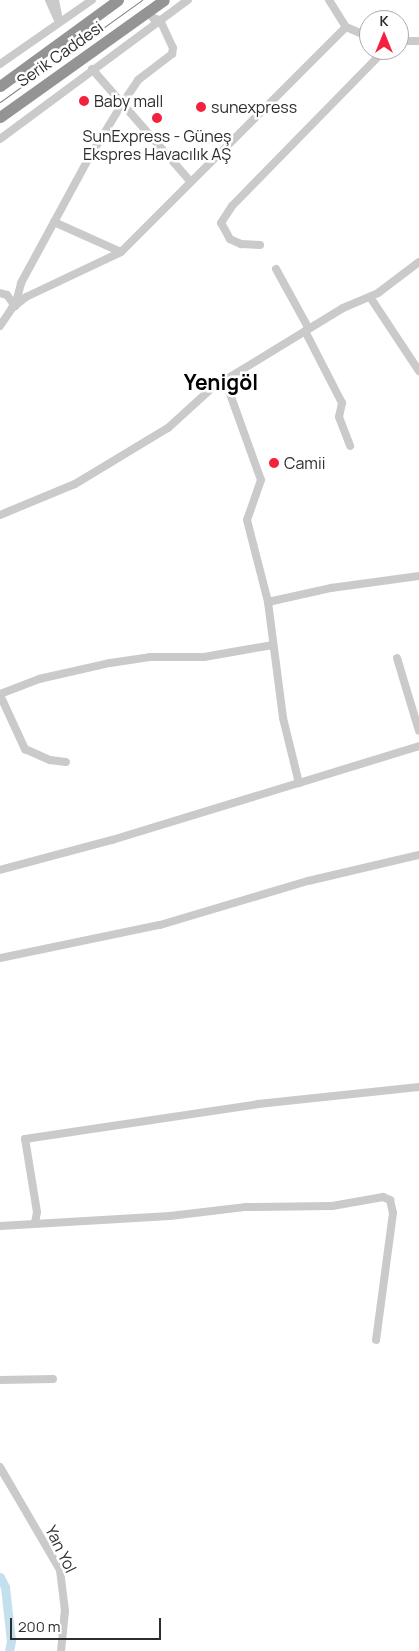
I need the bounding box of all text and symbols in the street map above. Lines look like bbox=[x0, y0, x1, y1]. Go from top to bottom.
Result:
north arrow bbox=[359, 10, 409, 60]
text: K bbox=[379, 11, 389, 30]
street label: Serik Caddesi bbox=[13, 17, 107, 91]
place label: Baby mall bbox=[94, 91, 163, 111]
marker: Baby mall bbox=[78, 95, 90, 107]
place label: sunexpress bbox=[211, 97, 297, 117]
marker: sunexpress bbox=[195, 101, 207, 113]
marker: SunExpress - Güneş Ekspres Havacılık AŞ bbox=[151, 112, 163, 124]
place label: SunExpress - Güneş Ekspres Havacılık AŞ bbox=[83, 126, 231, 164]
district label: Yenigöl bbox=[184, 369, 258, 395]
place label: Camii bbox=[284, 453, 325, 473]
marker: Camii bbox=[268, 457, 280, 469]
street label: Yan Yol bbox=[41, 1522, 81, 1576]
scale bar bbox=[12, 1608, 164, 1640]
text: 200 m bbox=[18, 1616, 61, 1637]

